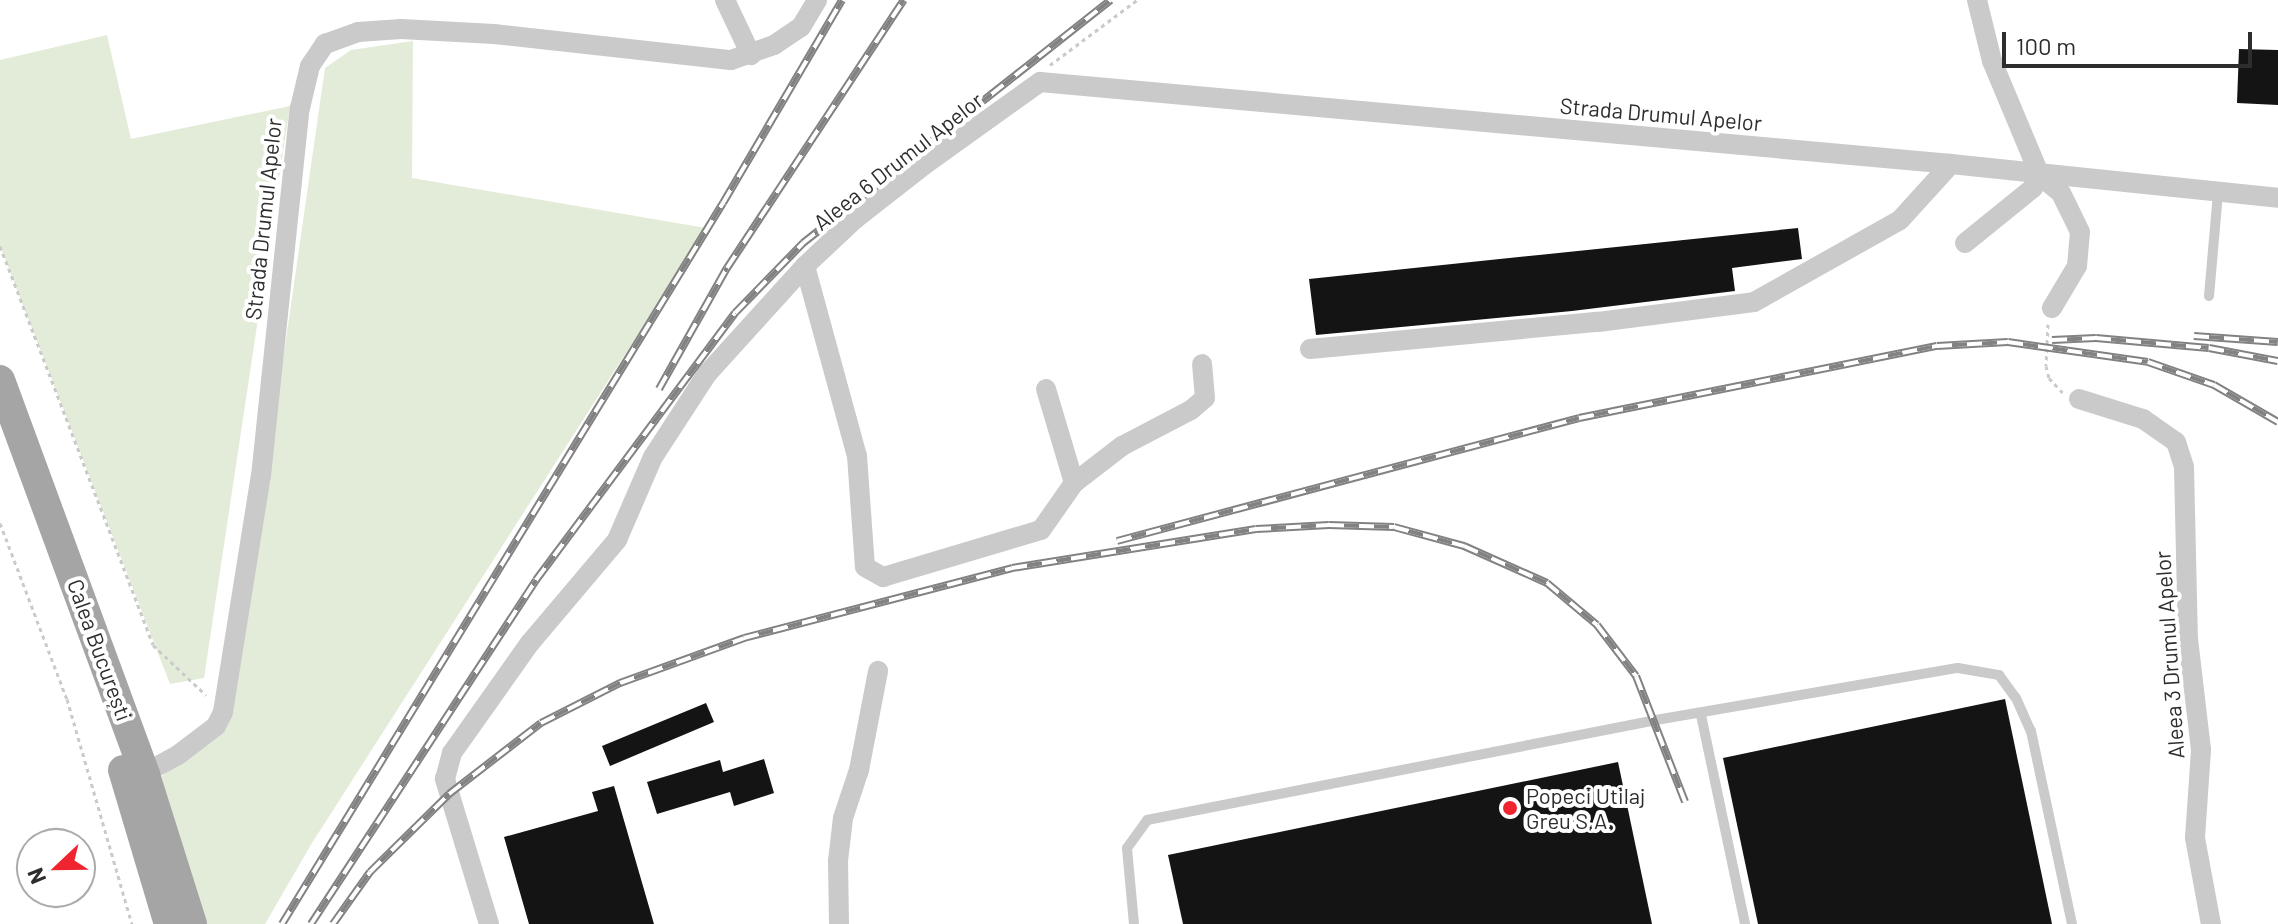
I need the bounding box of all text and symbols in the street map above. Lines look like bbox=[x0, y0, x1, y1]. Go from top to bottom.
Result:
scale bar bbox=[2006, 16, 2256, 66]
text: 100 m bbox=[2016, 31, 2076, 60]
street label: Aleea 6 Drumul Apelor bbox=[808, 87, 988, 235]
street label: Strada Drumul Apelor bbox=[1559, 92, 1763, 136]
street label: Strada Drumul Apelor bbox=[239, 117, 287, 321]
street label: Aleea 3 Drumul Apelor bbox=[2149, 550, 2189, 760]
street label: Calea București bbox=[62, 576, 138, 724]
place label: Popeci Utilaj Greu S.A. bbox=[1526, 782, 1645, 834]
marker: Popeci Utilaj Greu S.A. bbox=[1501, 799, 1519, 817]
north arrow bbox=[16, 828, 96, 908]
text: N bbox=[21, 865, 50, 888]

